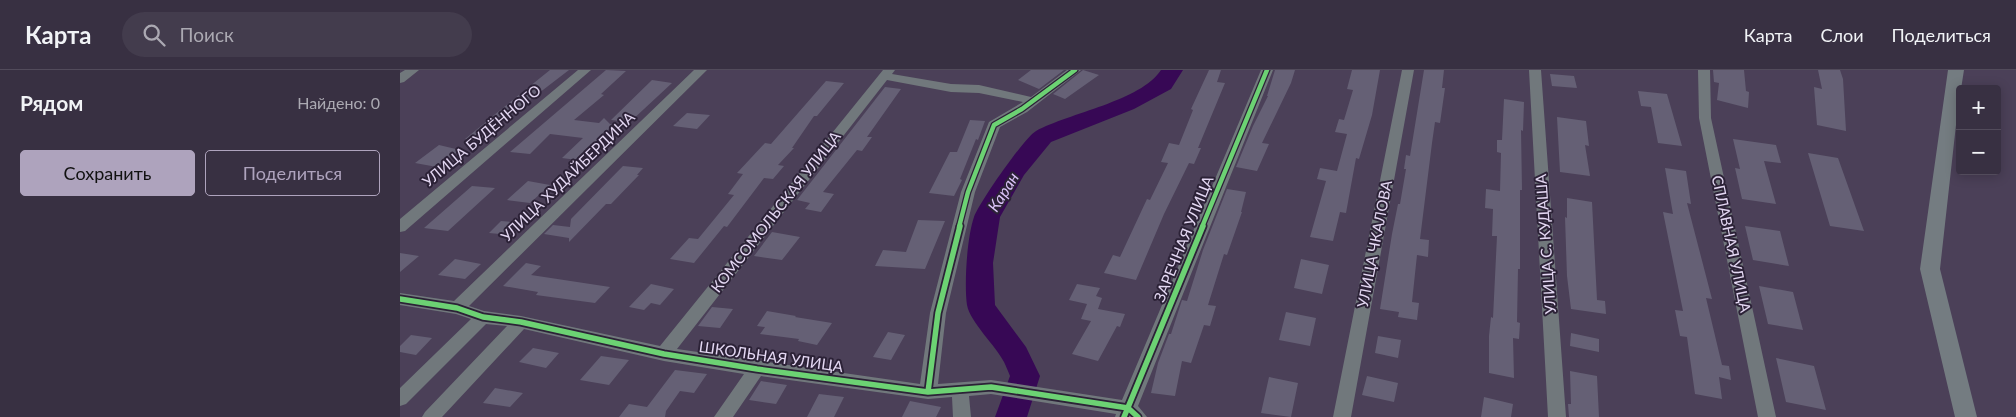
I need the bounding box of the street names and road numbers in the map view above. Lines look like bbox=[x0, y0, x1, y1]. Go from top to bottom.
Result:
street label: УЛИЦА БУДЁННОГО bbox=[418, 80, 544, 190]
street label: УЛИЦА ХУДАЙБЕРДИНА bbox=[497, 107, 638, 245]
street label: КОМСОМОЛЬСКАЯ УЛИЦА bbox=[707, 127, 844, 296]
street label: ЗАРЕЧНАЯ УЛИЦА bbox=[1150, 172, 1217, 304]
street label: УЛИЦА С. КУДАША bbox=[1531, 172, 1559, 315]
street label: СПЛАВНАЯ УЛИЦА bbox=[1709, 174, 1755, 315]
street label: УЛИЦА ЧКАЛОВА bbox=[1353, 178, 1395, 309]
street label: ШКОЛЬНАЯ УЛИЦА bbox=[698, 337, 845, 375]

